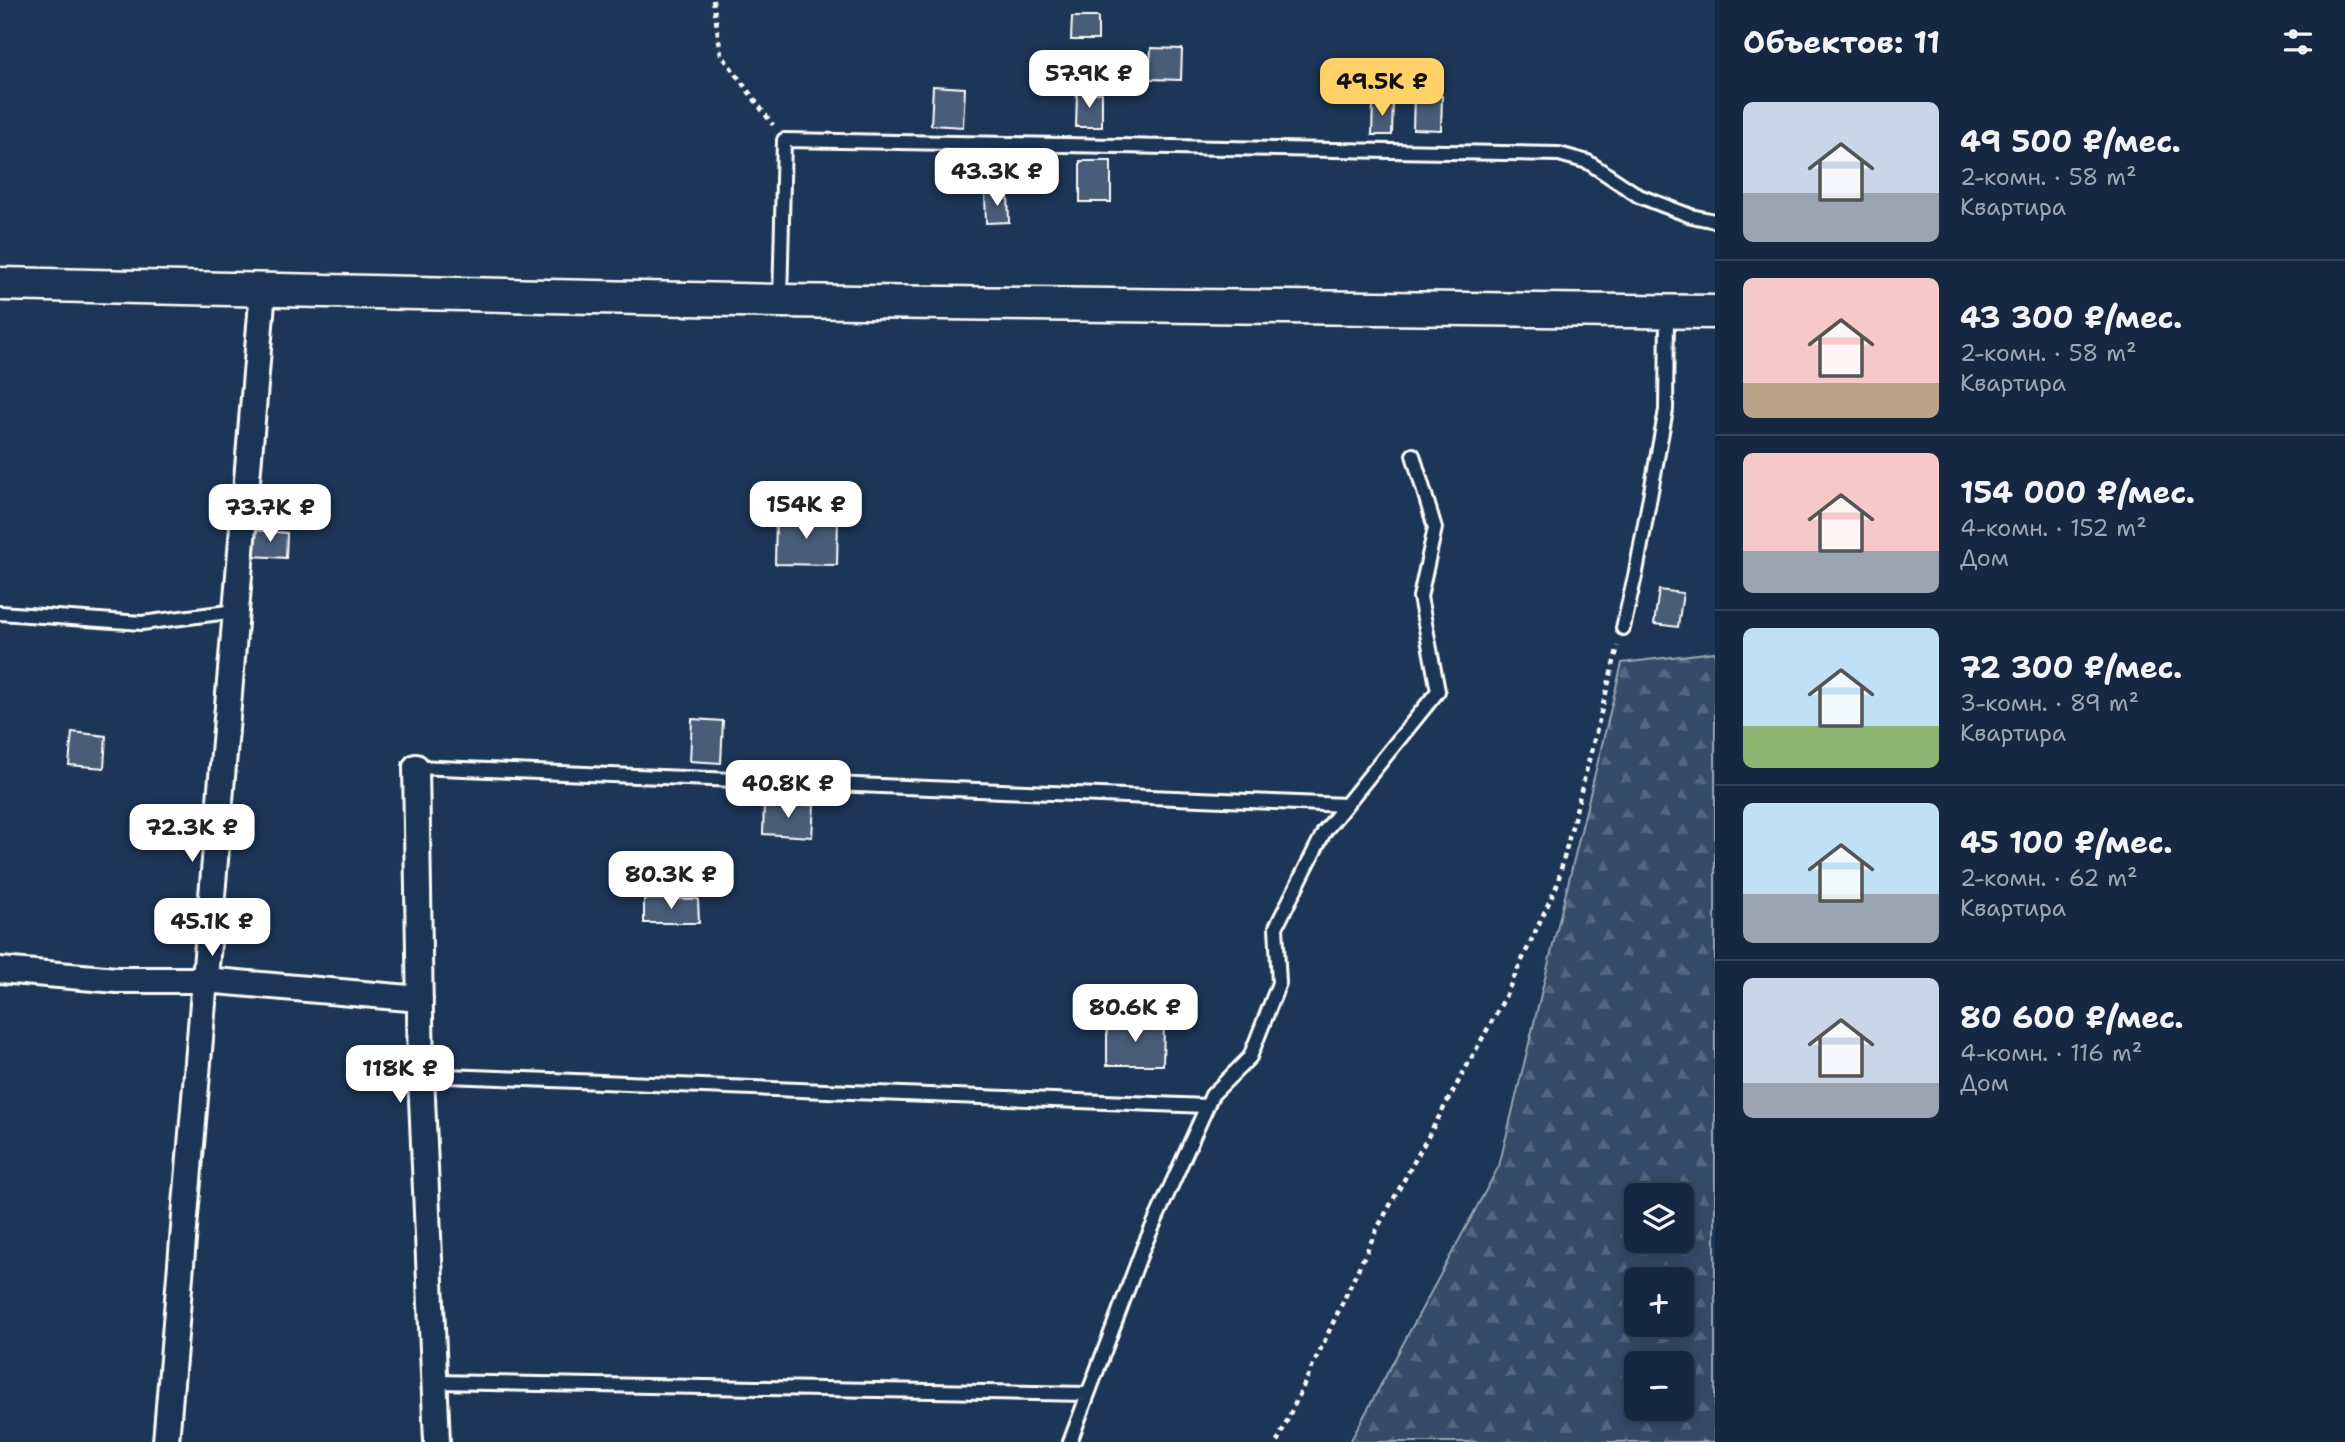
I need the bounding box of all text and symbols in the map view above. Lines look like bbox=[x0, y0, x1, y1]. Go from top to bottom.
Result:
text: Объектов: 11 bbox=[1743, 22, 1940, 63]
icon: filters bbox=[2279, 23, 2317, 61]
pin: 57.9K ₽ bbox=[1024, 50, 1154, 110]
text: 57.9K ₽ bbox=[1045, 58, 1133, 88]
pin: 49.5K ₽ bbox=[1317, 58, 1447, 118]
text: 49.5K ₽ bbox=[1336, 66, 1428, 96]
text: 49 500 ₽/мес. bbox=[1960, 121, 2181, 162]
icon: home bbox=[1799, 130, 1883, 214]
pin: 43.3K ₽ bbox=[932, 148, 1062, 208]
text: 43.3K ₽ bbox=[951, 156, 1043, 186]
text: 2-комн. · 58 m² bbox=[1960, 162, 2137, 192]
text: Квартира bbox=[1960, 192, 2066, 222]
text: 43 300 ₽/мес. bbox=[1960, 297, 2182, 338]
icon: home bbox=[1799, 306, 1883, 390]
text: 2-комн. · 58 m² bbox=[1960, 338, 2137, 368]
text: Квартира bbox=[1960, 368, 2066, 398]
text: 154 000 ₽/мес. bbox=[1960, 472, 2195, 513]
icon: home bbox=[1799, 481, 1883, 565]
pin: 154K ₽ bbox=[749, 482, 863, 541]
pin: 73.7K ₽ bbox=[205, 484, 335, 544]
text: 154K ₽ bbox=[766, 489, 846, 519]
text: 73.7K ₽ bbox=[225, 492, 315, 522]
text: 4-комн. · 152 m² bbox=[1960, 513, 2147, 543]
text: Дом bbox=[1960, 543, 2009, 573]
text: 72 300 ₽/мес. bbox=[1960, 647, 2182, 688]
icon: home bbox=[1799, 656, 1883, 740]
text: 3-комн. · 89 m² bbox=[1960, 688, 2139, 718]
text: Квартира bbox=[1960, 718, 2066, 748]
pin: 40.8K ₽ bbox=[723, 760, 853, 820]
text: 40.8K ₽ bbox=[742, 768, 834, 798]
pin: 72.3K ₽ bbox=[127, 804, 257, 864]
text: 72.3K ₽ bbox=[146, 812, 238, 842]
text: 45 100 ₽/мес. bbox=[1960, 822, 2173, 863]
icon: home bbox=[1799, 831, 1883, 915]
pin: 80.3K ₽ bbox=[606, 852, 736, 911]
text: 80.3K ₽ bbox=[625, 859, 717, 889]
text: 2-комн. · 62 m² bbox=[1960, 863, 2138, 893]
text: Квартира bbox=[1960, 893, 2066, 923]
pin: 45.1K ₽ bbox=[147, 898, 277, 958]
text: 45.1K ₽ bbox=[170, 906, 254, 936]
pin: 80.6K ₽ bbox=[1070, 984, 1200, 1044]
text: 80.6K ₽ bbox=[1089, 992, 1181, 1022]
text: 80 600 ₽/мес. bbox=[1960, 997, 2184, 1038]
icon: home bbox=[1799, 1006, 1883, 1090]
text: 4-комн. · 116 m² bbox=[1960, 1038, 2142, 1068]
pin: 118K ₽ bbox=[343, 1046, 457, 1105]
text: 118K ₽ bbox=[362, 1053, 438, 1083]
text: Дом bbox=[1960, 1068, 2009, 1098]
map controls bbox=[1624, 1183, 1694, 1421]
button: layers bbox=[1624, 1183, 1694, 1253]
button: + bbox=[1624, 1267, 1694, 1337]
button: − bbox=[1624, 1351, 1694, 1421]

